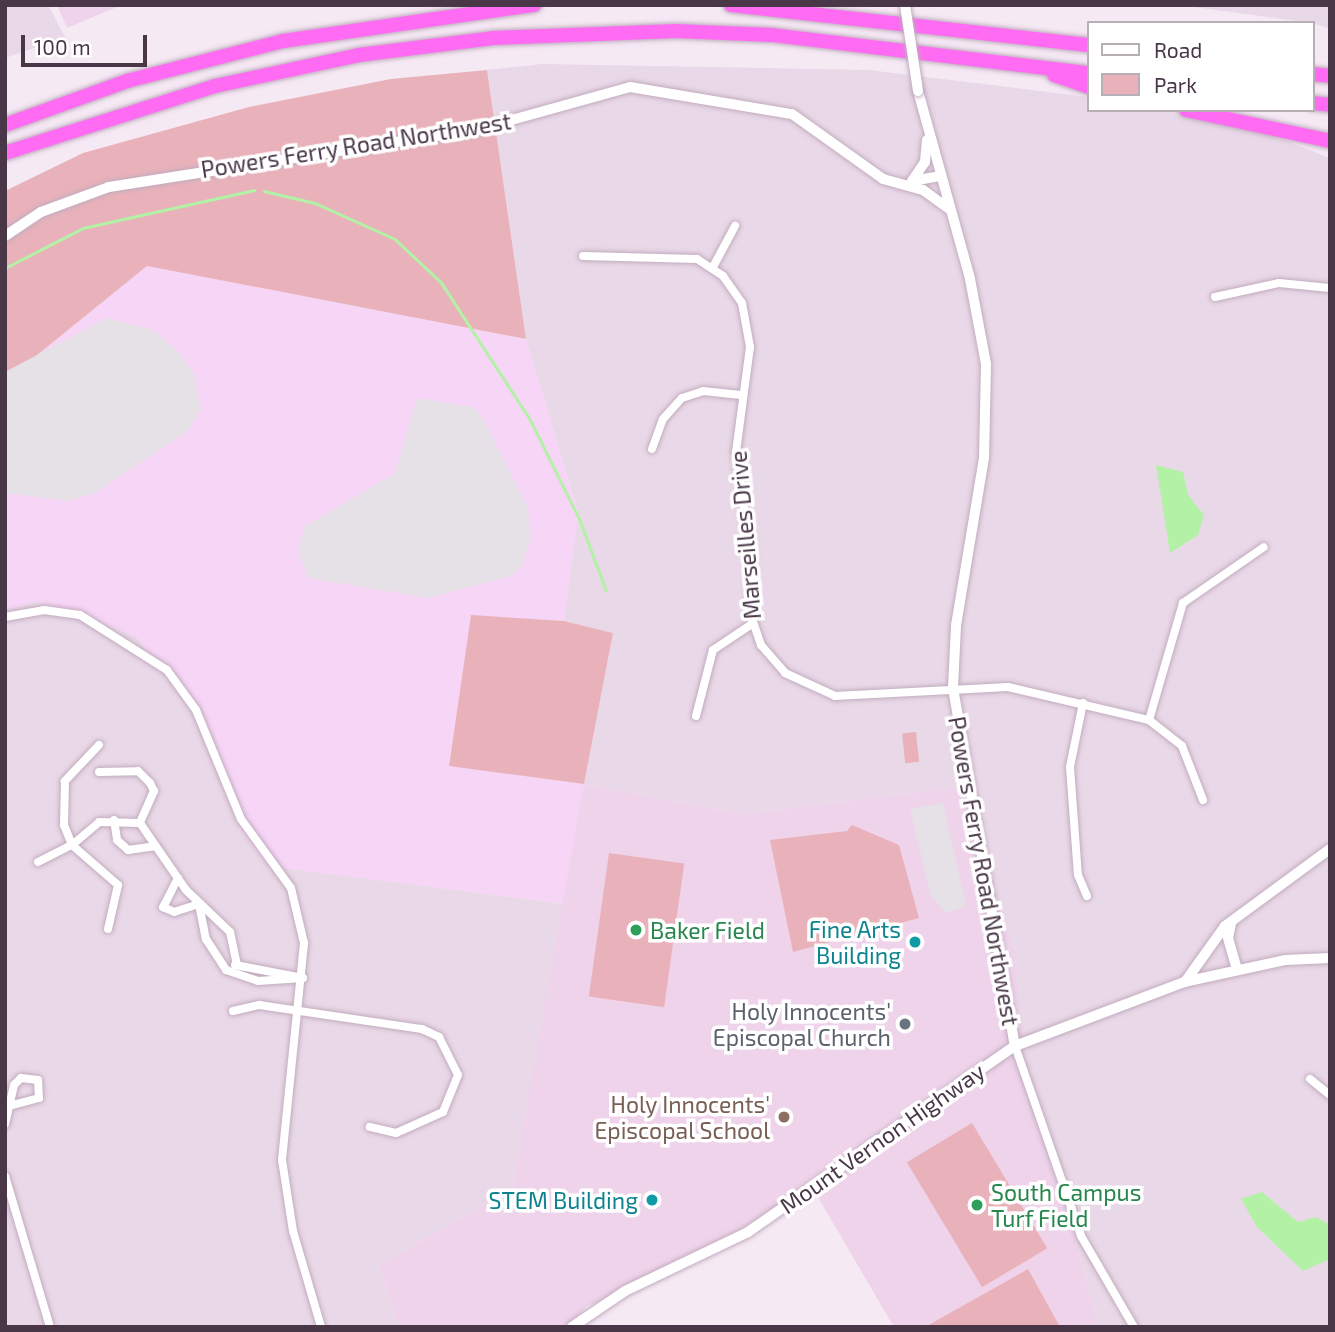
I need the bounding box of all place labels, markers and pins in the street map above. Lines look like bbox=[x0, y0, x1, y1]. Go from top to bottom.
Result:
place label: Fine Arts Building bbox=[808, 915, 901, 969]
place label: Baker Field bbox=[650, 916, 765, 944]
marker: Baker Field bbox=[628, 922, 644, 938]
marker: Fine Arts Building bbox=[907, 934, 923, 950]
place label: Holy Innocents' Episcopal Church bbox=[712, 997, 891, 1051]
marker: Holy Innocents' Episcopal Church bbox=[897, 1016, 913, 1032]
place label: Holy Innocents' Episcopal School bbox=[594, 1090, 770, 1144]
marker: Holy Innocents' Episcopal School bbox=[776, 1109, 792, 1125]
place label: South Campus Turf Field bbox=[991, 1178, 1141, 1232]
place label: STEM Building bbox=[489, 1186, 638, 1214]
marker: STEM Building bbox=[644, 1192, 660, 1208]
marker: South Campus Turf Field bbox=[969, 1197, 985, 1213]

